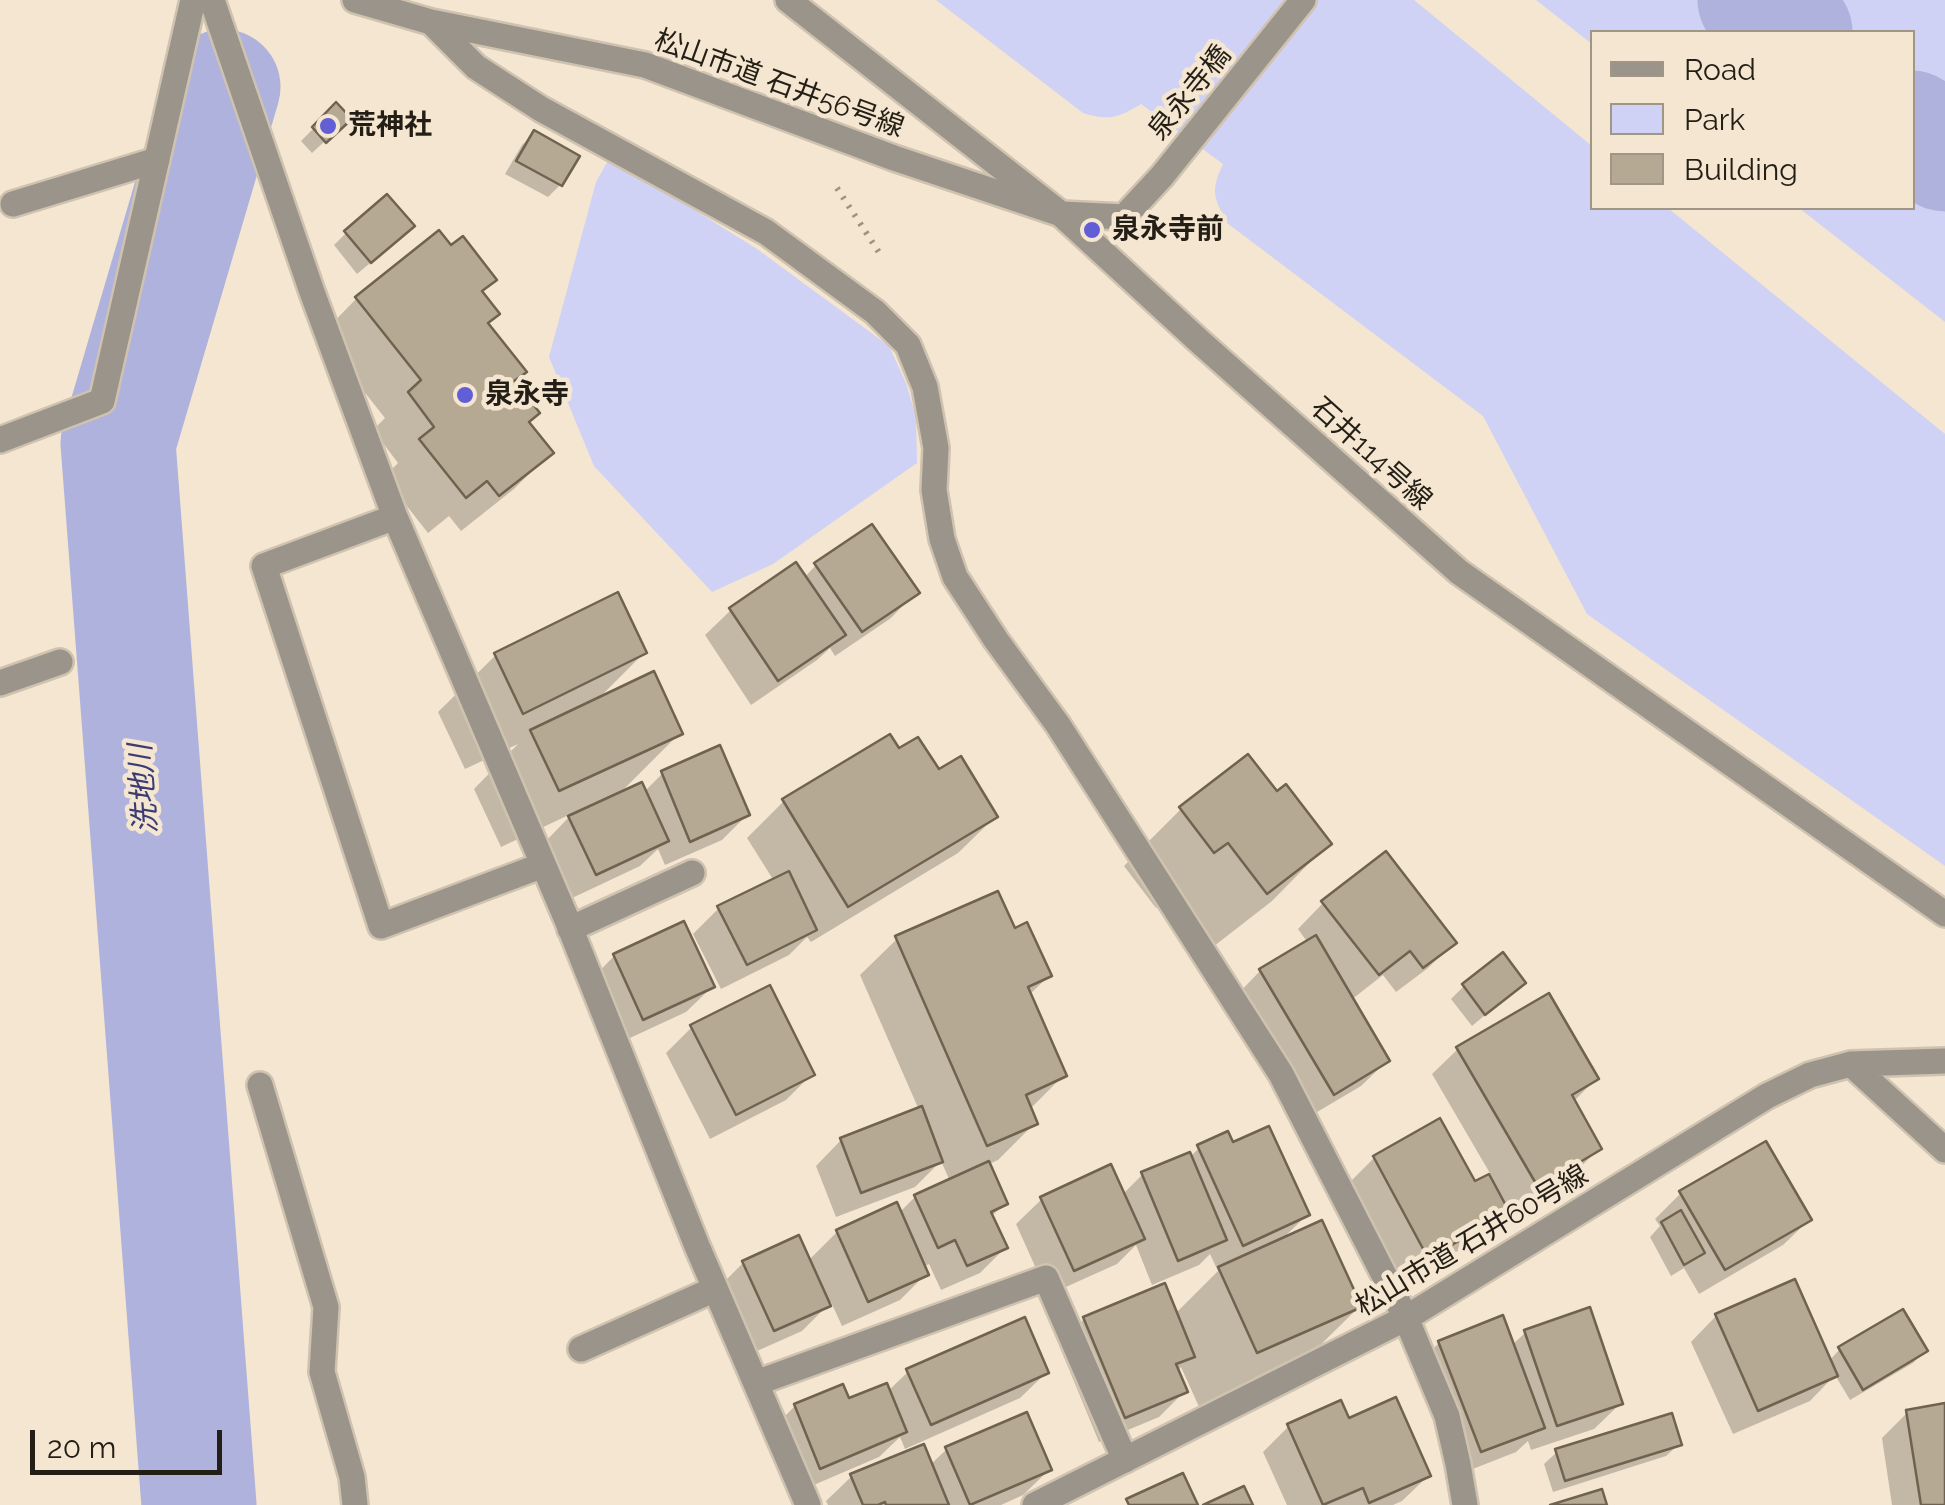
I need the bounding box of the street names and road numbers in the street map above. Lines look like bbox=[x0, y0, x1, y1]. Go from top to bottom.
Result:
street label: 松山市道 石井56号線 bbox=[650, 23, 908, 145]
street label: 泉永寺橋 bbox=[1142, 39, 1238, 147]
street label: 石井114号線 bbox=[1304, 391, 1438, 517]
street label: 松山市道 石井60号線 bbox=[1350, 1158, 1594, 1324]

